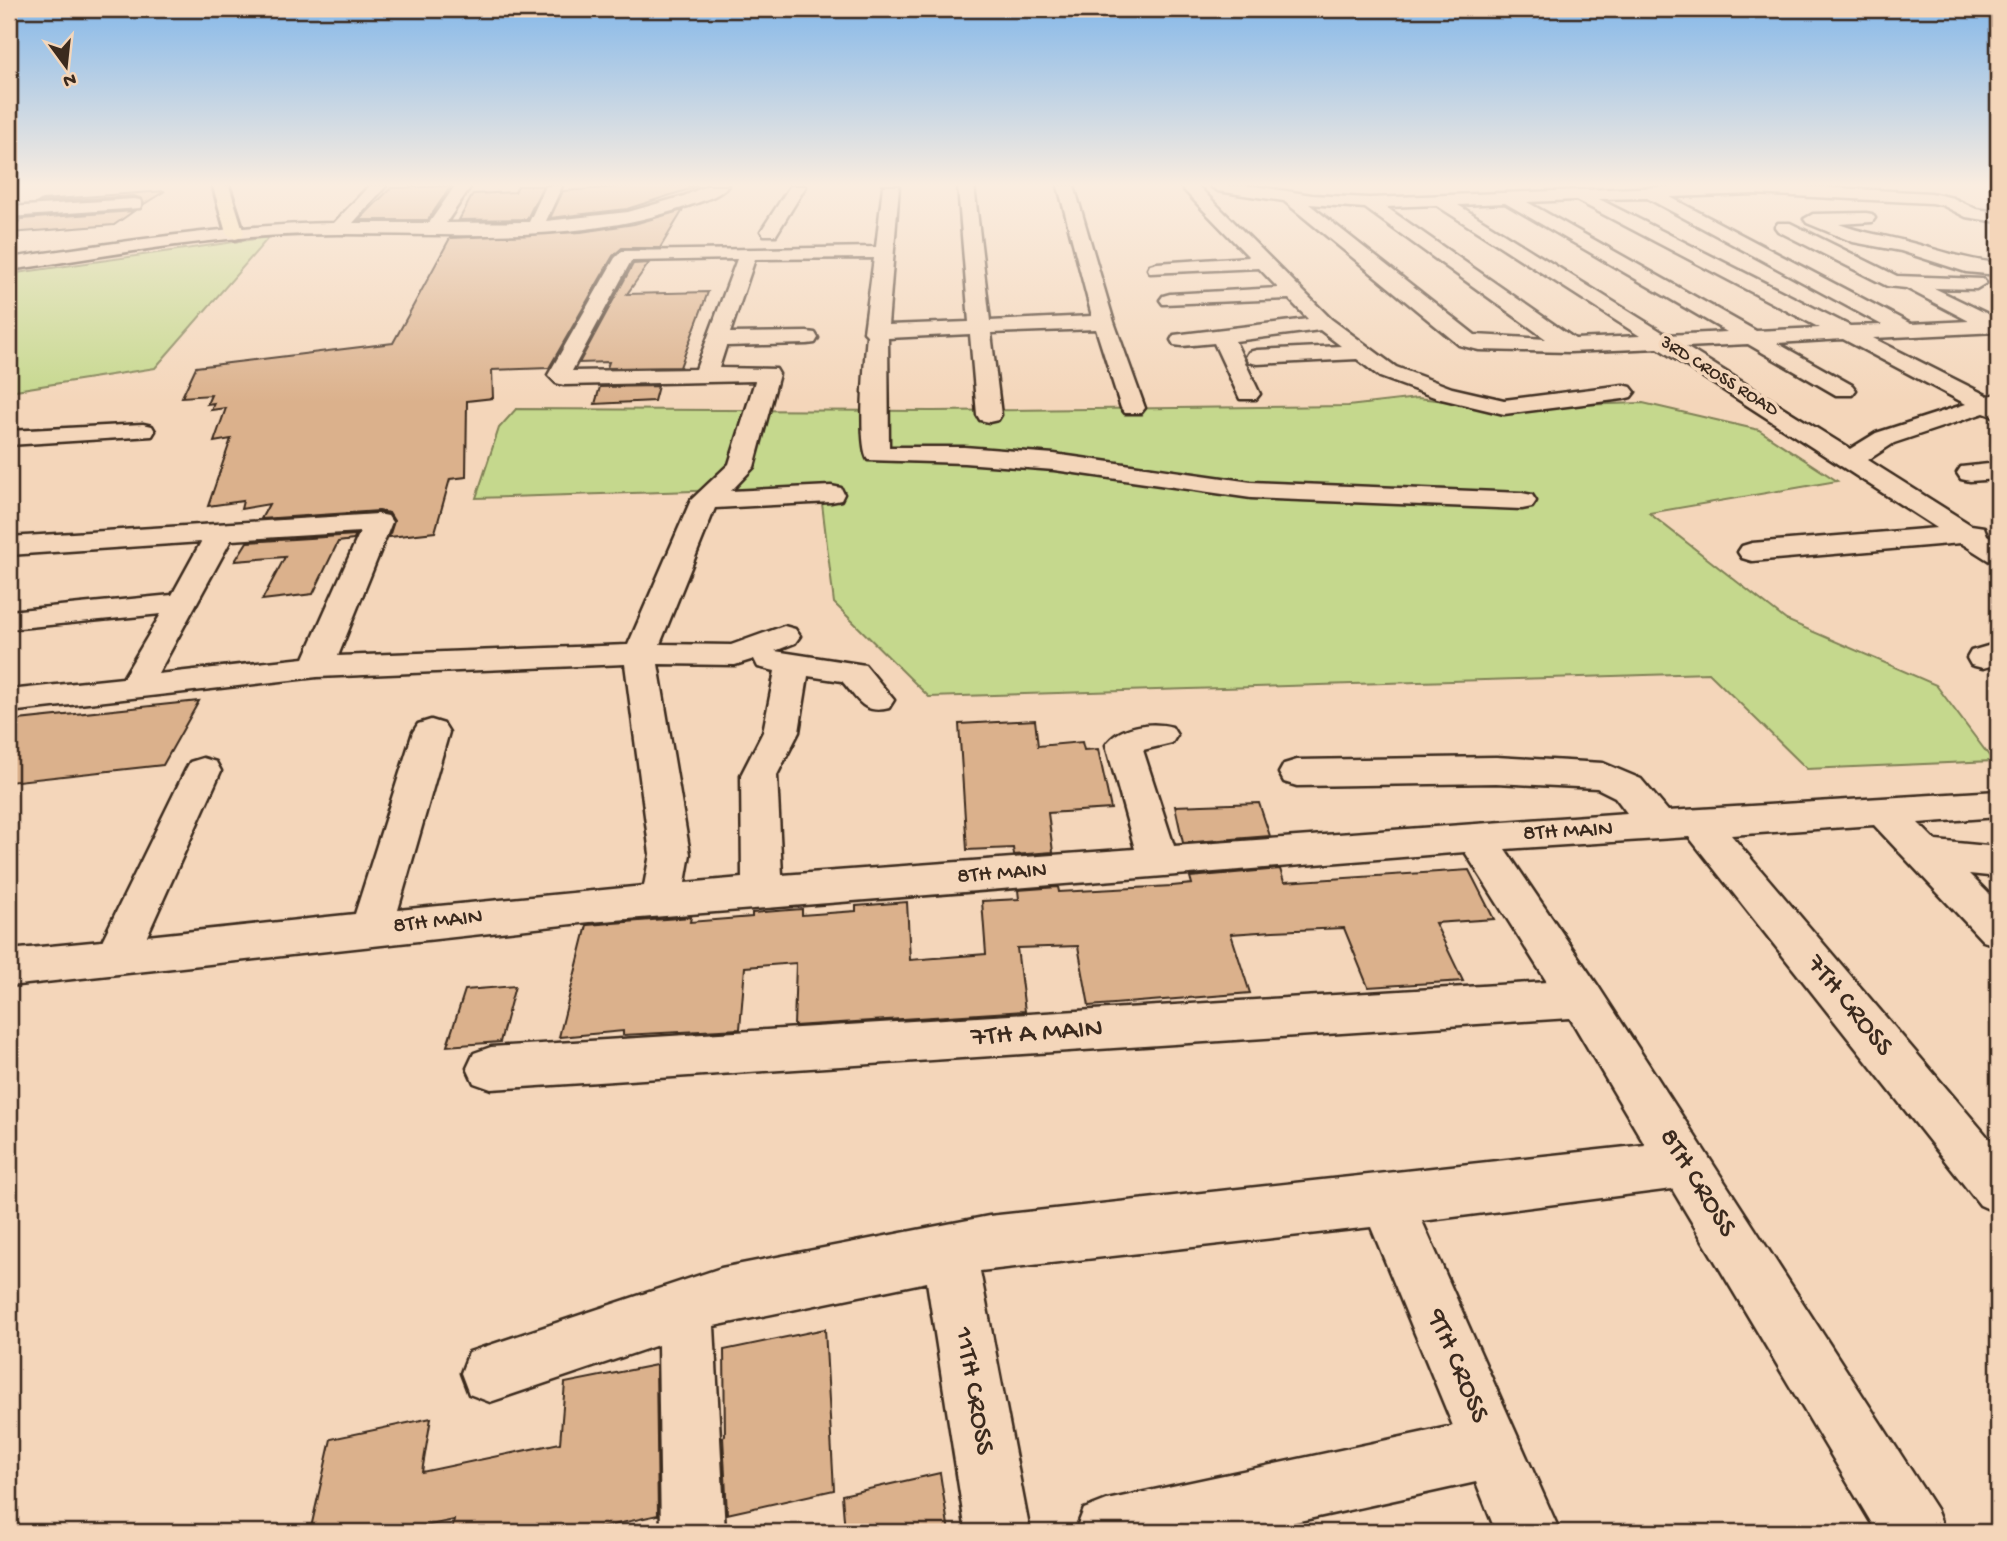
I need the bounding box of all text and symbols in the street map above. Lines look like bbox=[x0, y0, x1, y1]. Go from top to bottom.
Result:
north arrow bbox=[32, 32, 102, 102]
text: N bbox=[61, 66, 78, 92]
street label: 3RD CROSS ROAD bbox=[1655, 331, 1783, 423]
street label: 8TH MAIN bbox=[1522, 816, 1614, 848]
street label: 8TH MAIN bbox=[956, 857, 1048, 891]
street label: 8TH MAIN bbox=[392, 904, 484, 940]
street label: 7TH CROSS bbox=[1798, 948, 1900, 1063]
street label: 7TH A MAIN bbox=[969, 1013, 1104, 1055]
street label: 8TH CROSS bbox=[1651, 1123, 1743, 1243]
street label: 9TH CROSS bbox=[1418, 1303, 1496, 1428]
street label: 11TH CROSS bbox=[945, 1324, 1000, 1457]

